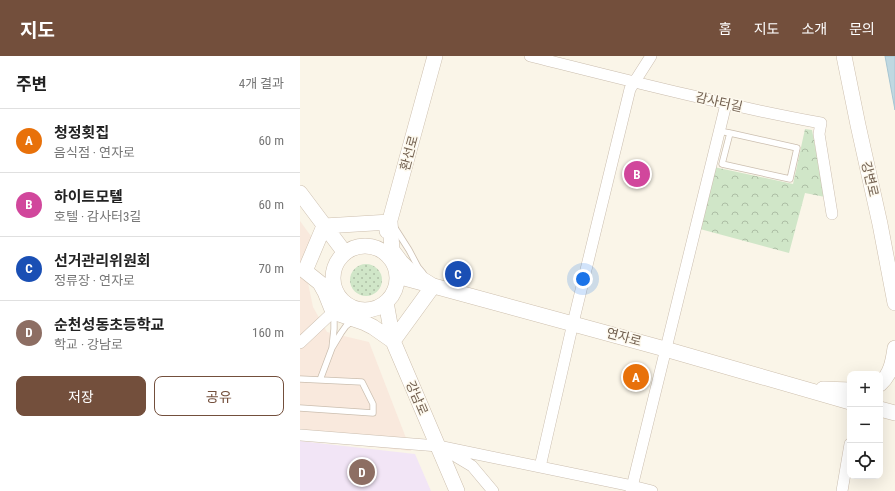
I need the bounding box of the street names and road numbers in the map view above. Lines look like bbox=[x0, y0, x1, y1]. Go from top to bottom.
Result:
street label: 감사터길 bbox=[694, 89, 744, 115]
street label: 환선로 bbox=[397, 134, 421, 172]
street label: 강변로 bbox=[859, 160, 881, 198]
street label: 연자로 bbox=[605, 325, 643, 349]
street label: 강남로 bbox=[403, 379, 431, 417]

